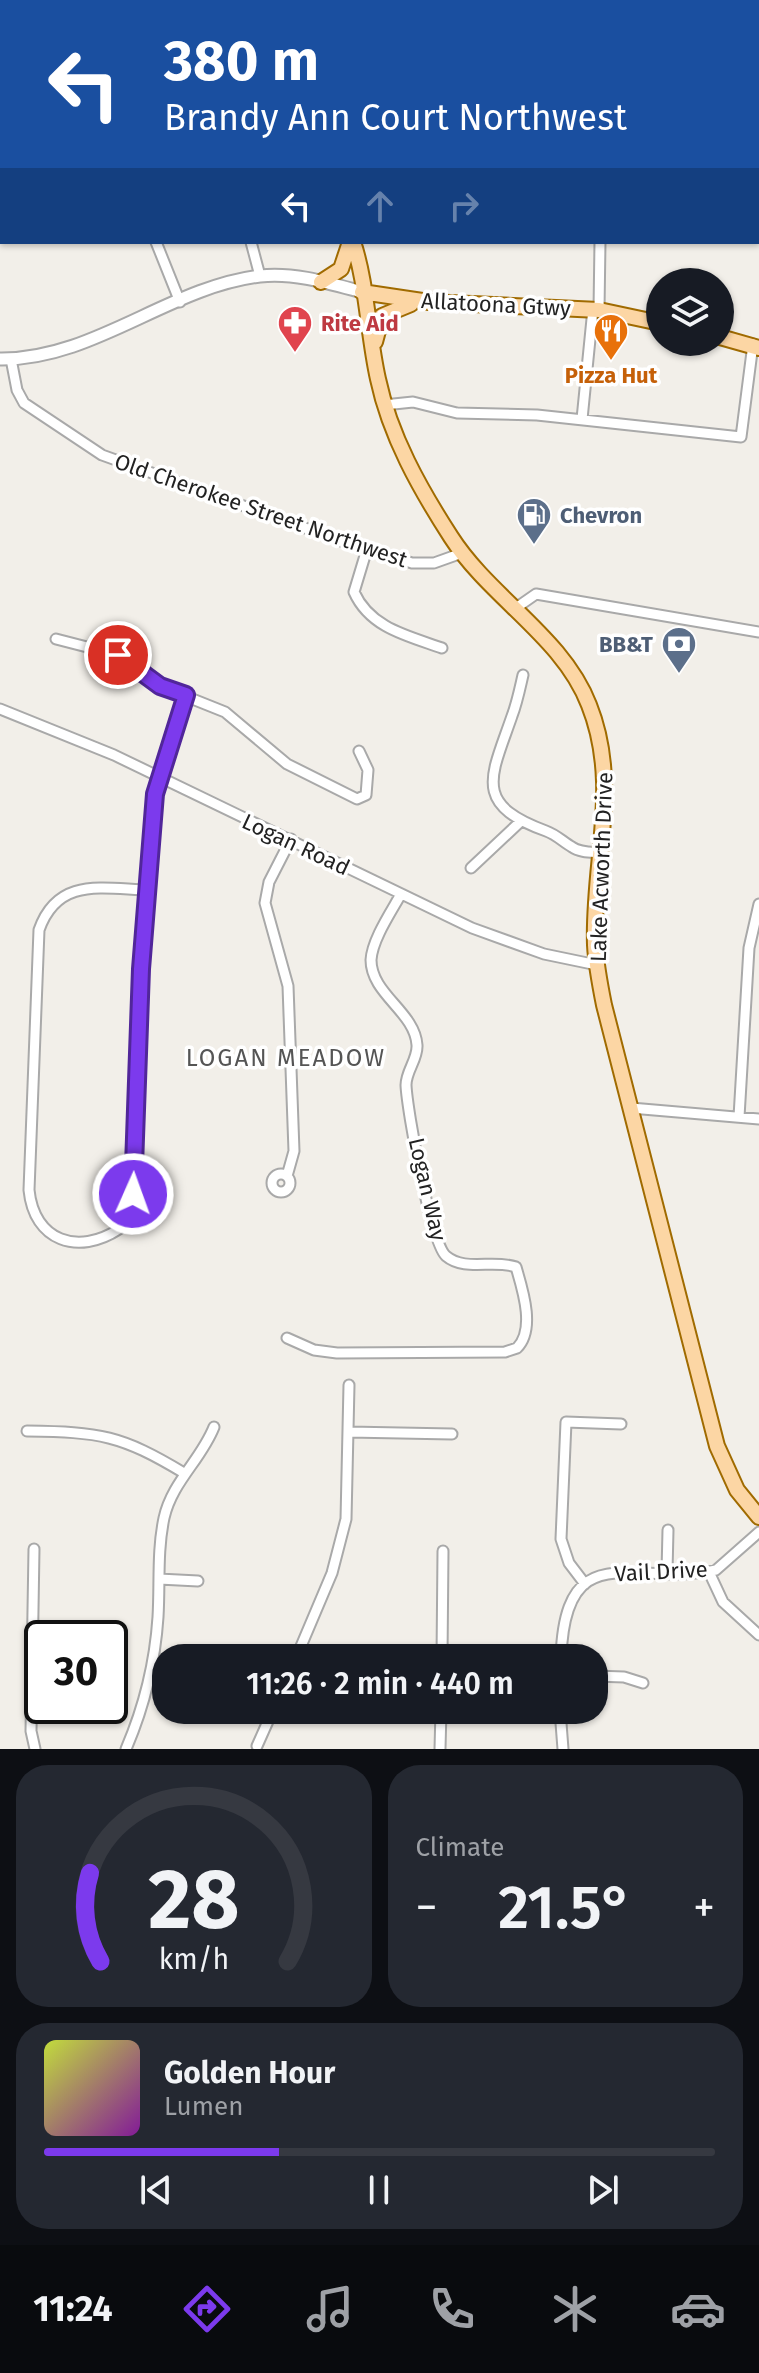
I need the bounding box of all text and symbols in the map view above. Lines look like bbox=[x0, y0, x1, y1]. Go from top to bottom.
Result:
text: 380 m bbox=[164, 28, 319, 95]
icon: left bbox=[32, 32, 136, 136]
text: Brandy Ann Court Northwest bbox=[164, 96, 627, 140]
icon: left bbox=[274, 184, 318, 228]
icon: ahead bbox=[358, 184, 402, 228]
icon: right bbox=[442, 184, 486, 228]
map controls bbox=[646, 268, 734, 356]
button: layers bbox=[646, 268, 734, 356]
street label: Allatoona Gtwy bbox=[420, 287, 572, 322]
pharmacy icon: Rite Aid bbox=[276, 304, 314, 354]
place label: Rite Aid bbox=[321, 310, 399, 337]
restaurant icon: Pizza Hut bbox=[592, 312, 630, 362]
place label: Pizza Hut bbox=[565, 362, 658, 389]
street label: Old Cherokee Street Northwest bbox=[111, 448, 411, 573]
fuel station icon: Chevron bbox=[515, 496, 553, 546]
place label: Chevron bbox=[560, 502, 642, 529]
pin bbox=[84, 621, 152, 689]
bank icon: BB&T bbox=[660, 625, 698, 675]
place label: BB&T bbox=[599, 631, 653, 658]
icon: arrive bbox=[96, 633, 140, 677]
street label: Lake Acworth Drive bbox=[585, 772, 618, 962]
street label: Logan Road bbox=[238, 808, 354, 881]
district label: LOGAN MEADOW bbox=[186, 1044, 386, 1072]
street label: Logan Way bbox=[403, 1135, 453, 1243]
position arrow bbox=[91, 1152, 175, 1236]
street label: Vail Drive bbox=[614, 1556, 708, 1587]
speed limit sign: 30 bbox=[24, 1620, 128, 1724]
text: 11:26 · 2 min · 440 m bbox=[246, 1666, 514, 1702]
text: Climate bbox=[416, 1832, 504, 1863]
text: 28 bbox=[148, 1850, 239, 1950]
text: 21.5° bbox=[498, 1872, 632, 1944]
text: − bbox=[416, 1881, 438, 1934]
text: + bbox=[693, 1881, 715, 1934]
text: km/h bbox=[158, 1942, 229, 1977]
text: Golden Hour bbox=[164, 2055, 335, 2091]
text: Lumen bbox=[164, 2091, 243, 2122]
icon: previous bbox=[134, 2168, 178, 2212]
icon: pause bbox=[357, 2168, 401, 2212]
icon: next bbox=[581, 2168, 625, 2212]
icon: directions bbox=[179, 2281, 235, 2337]
icon: music bbox=[302, 2281, 358, 2337]
icon: phone bbox=[424, 2281, 480, 2337]
icon: climate bbox=[547, 2281, 603, 2337]
icon: car bbox=[670, 2281, 726, 2337]
text: 11:24 bbox=[33, 2287, 113, 2331]

